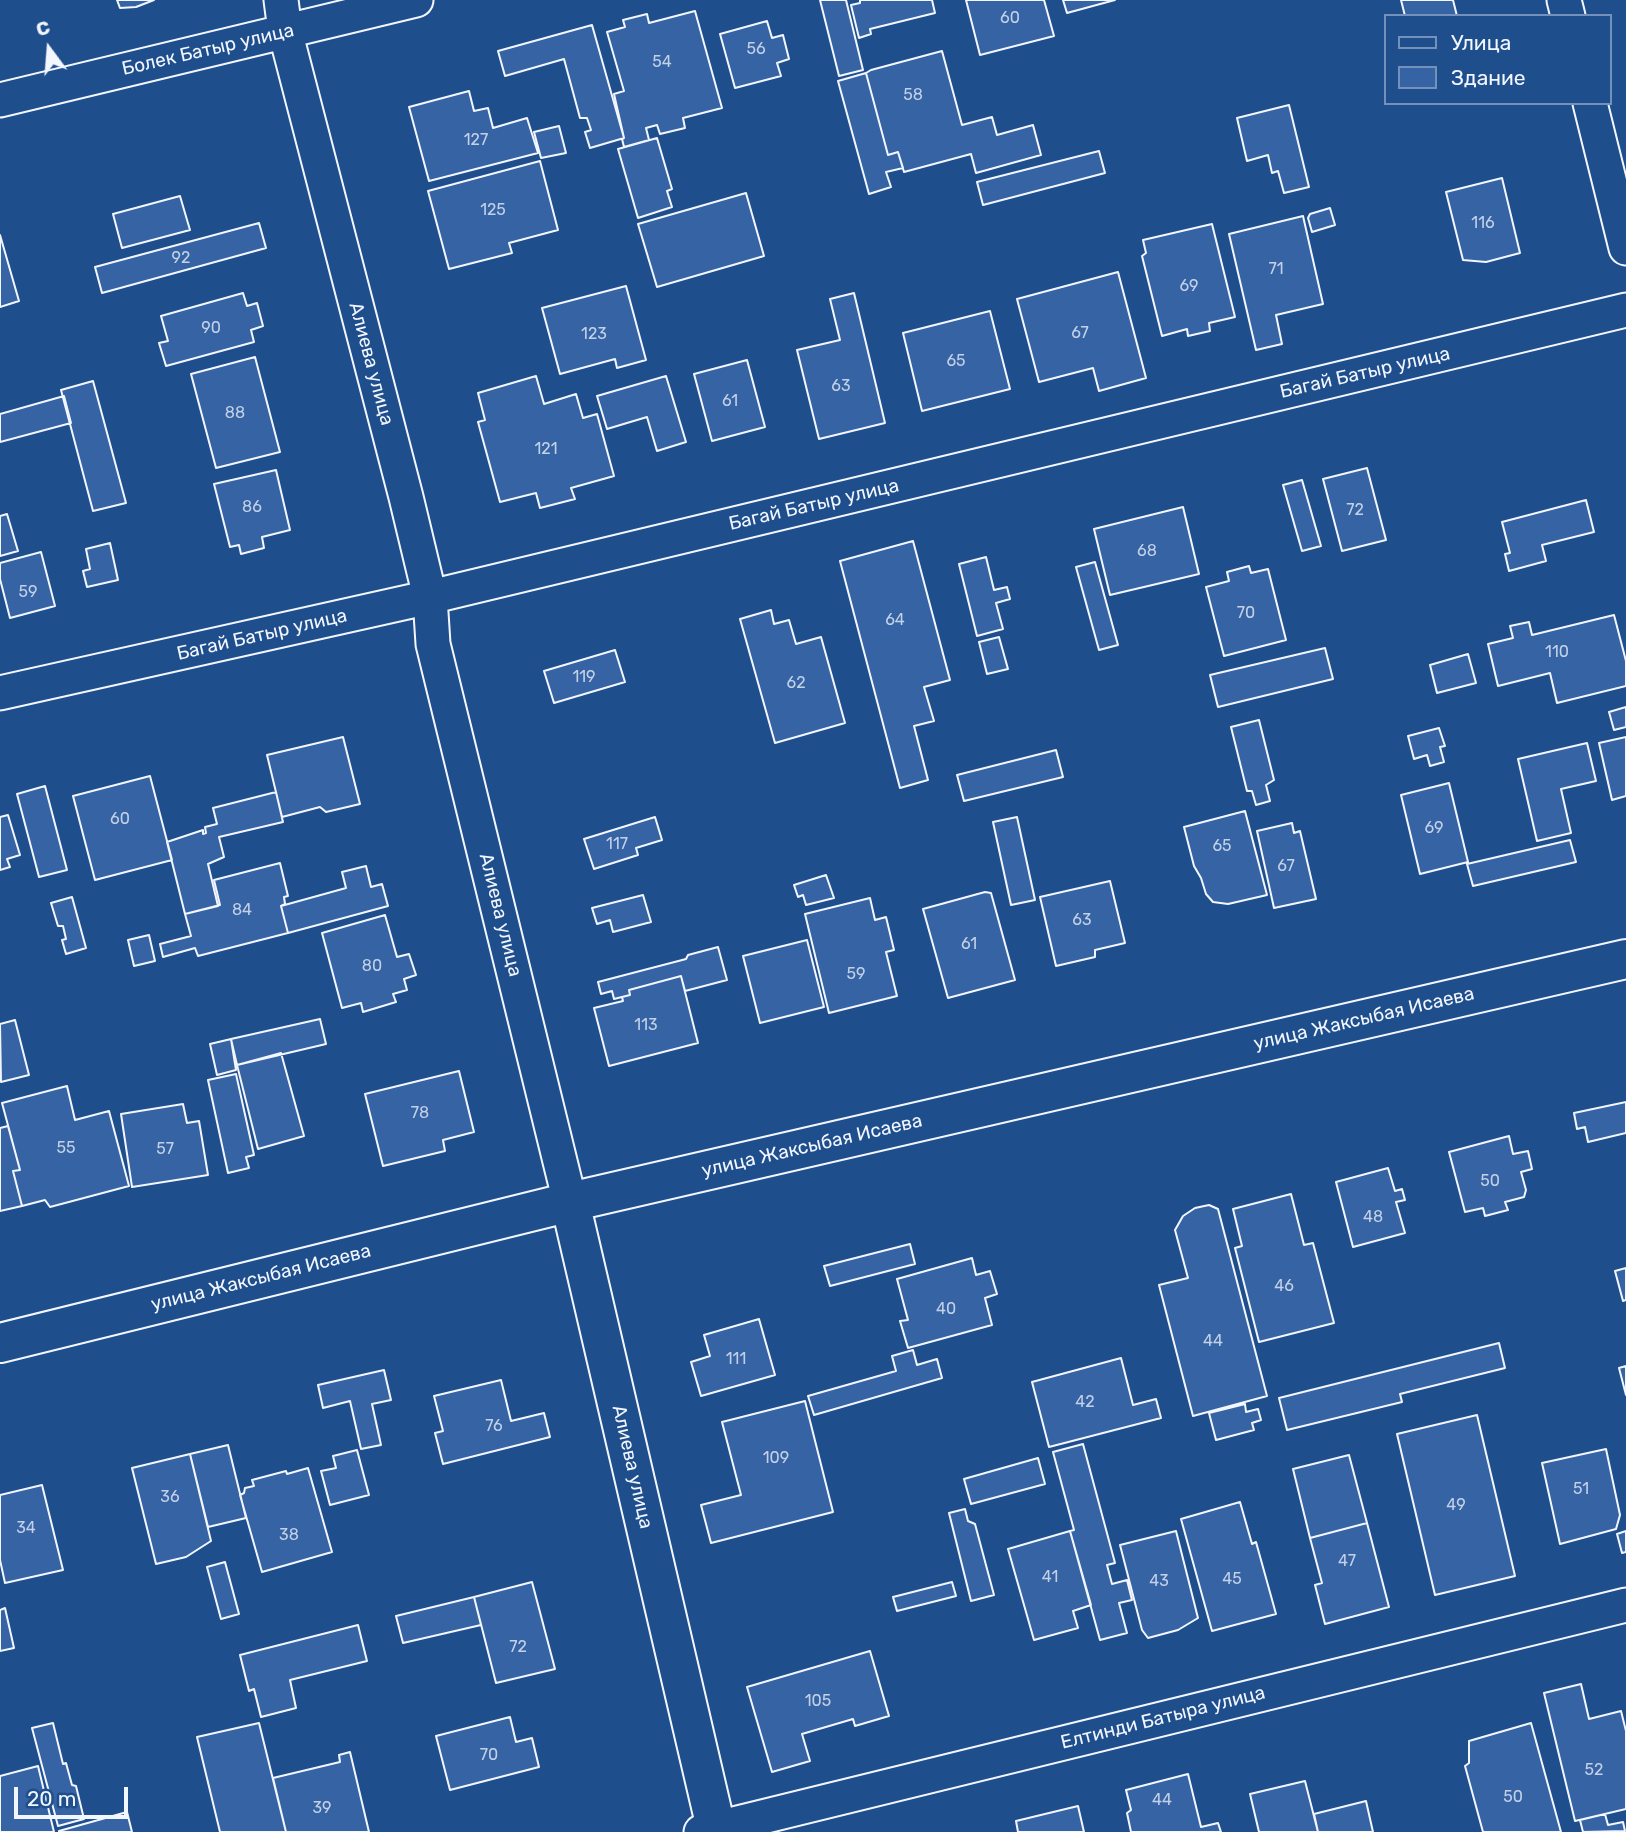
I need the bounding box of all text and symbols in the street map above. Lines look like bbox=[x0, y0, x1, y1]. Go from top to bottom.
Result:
house number: 60 bbox=[1000, 8, 1020, 28]
north arrow bbox=[14, 14, 84, 84]
legend bbox=[1384, 14, 1612, 105]
text: С bbox=[33, 15, 53, 41]
street label: Болек Батыр улица bbox=[120, 19, 296, 81]
text: Улица bbox=[1451, 30, 1511, 55]
house number: 56 bbox=[746, 39, 766, 59]
house number: 54 bbox=[652, 52, 672, 72]
text: Здание bbox=[1451, 65, 1526, 90]
house number: 58 bbox=[903, 85, 923, 105]
house number: 127 bbox=[464, 130, 488, 150]
house number: 125 bbox=[480, 200, 506, 220]
house number: 116 bbox=[1471, 213, 1495, 233]
house number: 92 bbox=[172, 248, 190, 268]
house number: 71 bbox=[1268, 259, 1284, 279]
house number: 69 bbox=[1179, 276, 1199, 296]
street label: Алиева улица bbox=[344, 300, 398, 428]
house number: 90 bbox=[201, 318, 221, 338]
house number: 67 bbox=[1071, 323, 1089, 343]
house number: 123 bbox=[581, 324, 607, 344]
street label: Багай Батыр улица bbox=[1278, 342, 1452, 404]
house number: 65 bbox=[946, 351, 966, 371]
house number: 63 bbox=[831, 376, 851, 396]
house number: 61 bbox=[722, 391, 738, 411]
house number: 88 bbox=[225, 403, 245, 423]
house number: 121 bbox=[534, 439, 558, 459]
street label: Багай Батыр улица bbox=[727, 474, 901, 536]
house number: 86 bbox=[242, 497, 262, 517]
house number: 72 bbox=[1346, 500, 1364, 520]
house number: 68 bbox=[1137, 541, 1157, 561]
house number: 59 bbox=[19, 582, 37, 602]
house number: 70 bbox=[1237, 603, 1255, 623]
street label: Багай Батыр улица bbox=[175, 604, 349, 666]
house number: 64 bbox=[885, 610, 905, 630]
house number: 110 bbox=[1545, 642, 1569, 662]
house number: 119 bbox=[572, 667, 596, 687]
house number: 62 bbox=[786, 673, 806, 693]
house number: 60 bbox=[110, 809, 130, 829]
house number: 69 bbox=[1424, 818, 1444, 838]
house number: 117 bbox=[606, 834, 628, 854]
house number: 65 bbox=[1212, 836, 1232, 856]
street label: Алиева улица bbox=[474, 851, 526, 979]
house number: 67 bbox=[1277, 856, 1295, 876]
house number: 84 bbox=[232, 900, 252, 920]
house number: 63 bbox=[1072, 910, 1092, 930]
house number: 61 bbox=[961, 934, 977, 954]
house number: 80 bbox=[362, 956, 382, 976]
house number: 59 bbox=[847, 964, 865, 984]
street label: улица Жаксыбая Исаева bbox=[1251, 983, 1477, 1055]
house number: 113 bbox=[634, 1015, 658, 1035]
house number: 78 bbox=[411, 1103, 429, 1123]
street label: улица Жаксыбая Исаева bbox=[699, 1110, 925, 1182]
house number: 55 bbox=[56, 1138, 76, 1158]
house number: 57 bbox=[156, 1139, 174, 1159]
house number: 50 bbox=[1480, 1171, 1500, 1191]
house number: 48 bbox=[1363, 1207, 1383, 1227]
street label: улица Жаксыбая Исаева bbox=[149, 1240, 373, 1316]
house number: 46 bbox=[1274, 1276, 1294, 1296]
house number: 40 bbox=[936, 1299, 956, 1319]
house number: 44 bbox=[1203, 1331, 1223, 1351]
house number: 111 bbox=[726, 1349, 746, 1369]
house number: 42 bbox=[1075, 1392, 1095, 1412]
street label: Алиева улица bbox=[607, 1403, 657, 1531]
house number: 76 bbox=[485, 1416, 503, 1436]
house number: 109 bbox=[763, 1448, 789, 1468]
house number: 51 bbox=[1573, 1479, 1589, 1499]
house number: 36 bbox=[160, 1487, 180, 1507]
house number: 49 bbox=[1446, 1495, 1466, 1515]
house number: 34 bbox=[16, 1518, 36, 1538]
house number: 38 bbox=[279, 1525, 299, 1545]
house number: 47 bbox=[1338, 1551, 1356, 1571]
house number: 41 bbox=[1042, 1567, 1058, 1587]
house number: 45 bbox=[1222, 1569, 1242, 1589]
house number: 43 bbox=[1149, 1571, 1169, 1591]
house number: 72 bbox=[509, 1637, 527, 1657]
street label: Елтинди Батыра улица bbox=[1058, 1682, 1268, 1754]
house number: 105 bbox=[805, 1691, 831, 1711]
house number: 70 bbox=[480, 1745, 498, 1765]
house number: 52 bbox=[1585, 1760, 1603, 1780]
scale bar bbox=[18, 1772, 131, 1816]
text: 20 m bbox=[27, 1786, 76, 1811]
house number: 50 bbox=[1503, 1787, 1523, 1807]
house number: 44 bbox=[1152, 1790, 1172, 1810]
house number: 39 bbox=[312, 1798, 332, 1818]

